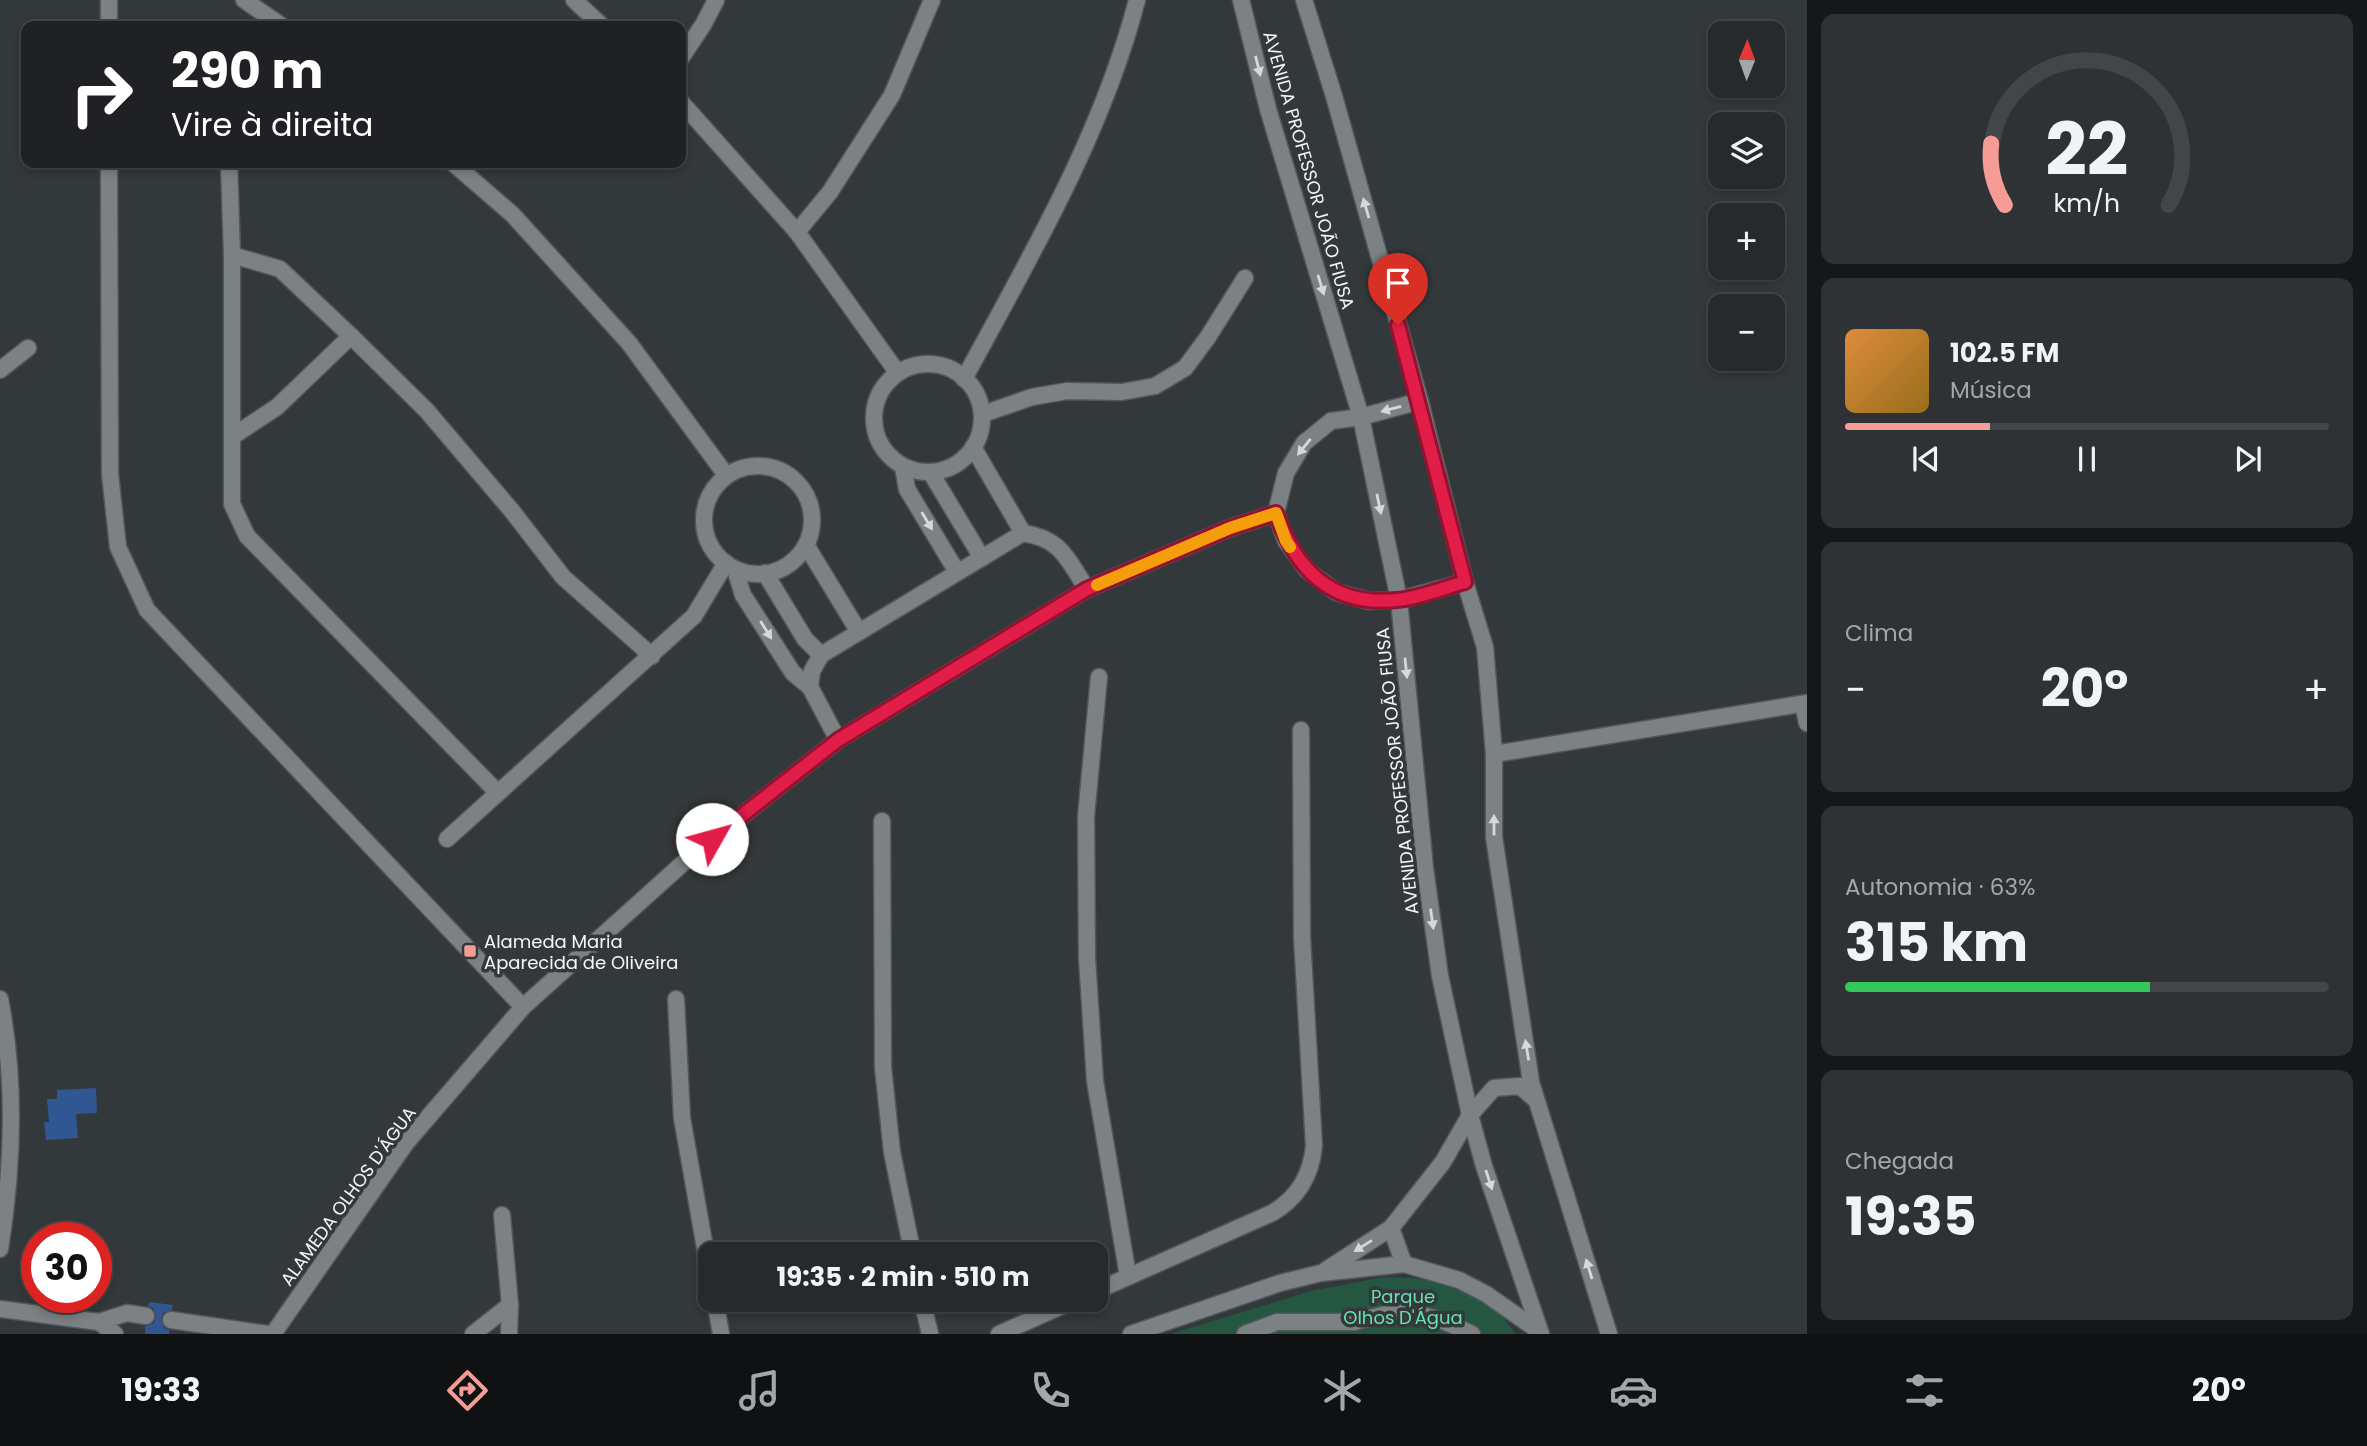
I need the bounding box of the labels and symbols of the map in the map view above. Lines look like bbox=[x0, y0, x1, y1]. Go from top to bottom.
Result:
north arrow bbox=[1708, 21, 1785, 98]
street label: AVENIDA PROFESSOR JOÃO FIUSA bbox=[1257, 28, 1361, 312]
one-way arrow bbox=[1252, 55, 1263, 77]
one-way arrow bbox=[1360, 197, 1370, 218]
pin bbox=[1368, 253, 1428, 325]
one-way arrow bbox=[1317, 274, 1327, 295]
one-way arrow bbox=[1379, 404, 1401, 415]
one-way arrow bbox=[1296, 437, 1311, 455]
one-way arrow bbox=[1373, 493, 1384, 515]
one-way arrow bbox=[920, 512, 933, 531]
one-way arrow bbox=[759, 620, 772, 640]
street label: AVENIDA PROFESSOR JOÃO FIUSA bbox=[1370, 626, 1424, 916]
one-way arrow bbox=[1401, 657, 1412, 679]
position arrow bbox=[675, 802, 749, 876]
one-way arrow bbox=[1488, 814, 1500, 836]
one-way arrow bbox=[1427, 908, 1438, 930]
place label: Alameda Maria Aparecida de Oliveira bbox=[484, 929, 679, 975]
marker: Alameda Maria Aparecida de Oliveira bbox=[462, 943, 478, 959]
one-way arrow bbox=[1521, 1039, 1532, 1061]
street label: ALAMEDA OLHOS D'ÁGUA bbox=[274, 1101, 422, 1291]
one-way arrow bbox=[1484, 1170, 1495, 1191]
speed limit sign: 30 bbox=[21, 1222, 112, 1313]
one-way arrow bbox=[1353, 1240, 1373, 1253]
one-way arrow bbox=[1584, 1258, 1594, 1279]
park label: Parque Olhos D'Água bbox=[1343, 1284, 1463, 1330]

